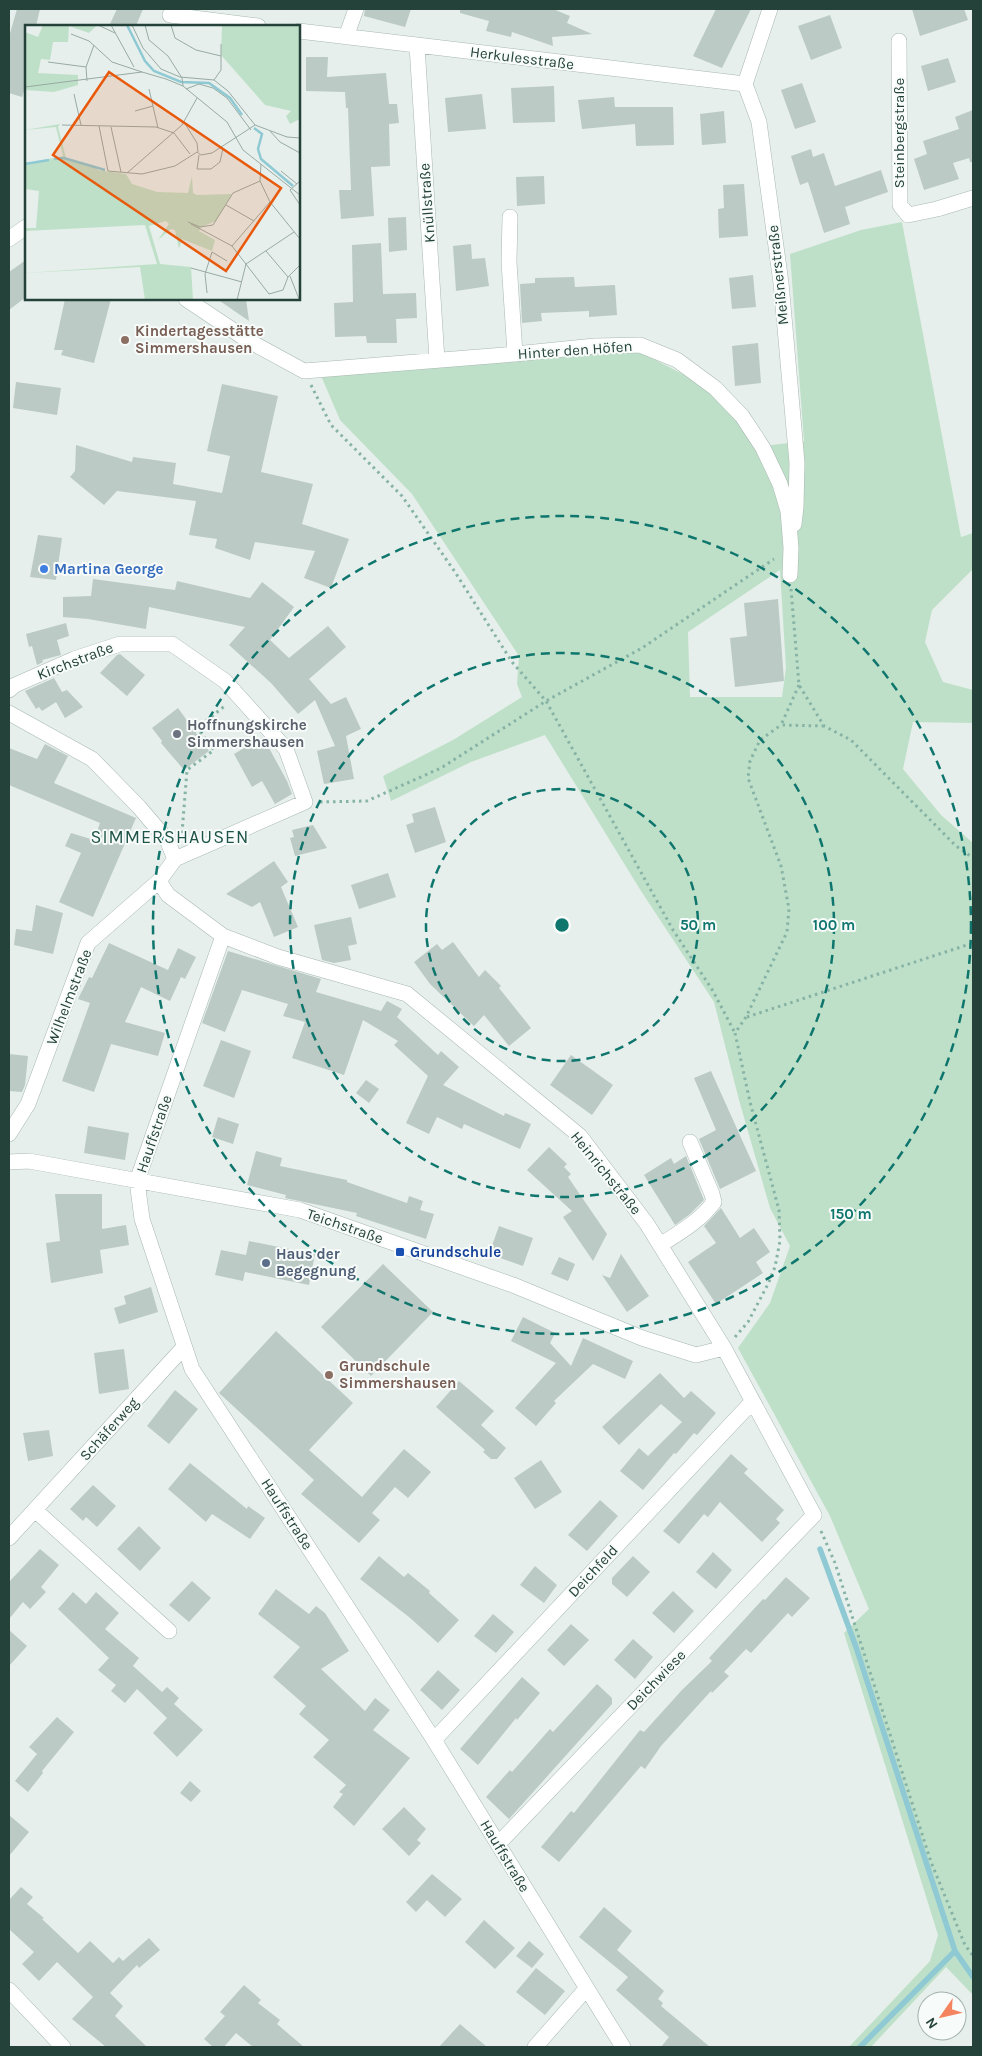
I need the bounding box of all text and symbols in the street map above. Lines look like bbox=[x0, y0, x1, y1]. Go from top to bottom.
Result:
inset map bbox=[25, 25, 300, 300]
street label: Herkulesstraße bbox=[469, 43, 575, 73]
street label: Steinbergstraße bbox=[890, 78, 908, 188]
street label: Knüllstraße bbox=[415, 163, 439, 243]
street label: Meißnerstraße bbox=[764, 224, 792, 326]
place label: Kindertagesstätte Simmershausen bbox=[135, 322, 264, 357]
marker: Kindertagesstätte Simmershausen bbox=[119, 334, 131, 346]
street label: Hinter den Höfen bbox=[517, 337, 633, 363]
place label: Martina George bbox=[54, 560, 164, 578]
marker: Martina George bbox=[38, 563, 50, 575]
street label: Kirchstraße bbox=[34, 638, 116, 684]
place label: Hoffnungskirche Simmershausen bbox=[187, 716, 307, 751]
marker: Hoffnungskirche Simmershausen bbox=[171, 728, 183, 740]
district label: SIMMERSHAUSEN bbox=[91, 826, 249, 848]
centre of rings bbox=[553, 916, 571, 934]
text: 50 m bbox=[680, 916, 716, 934]
text: 100 m bbox=[813, 916, 855, 934]
street label: Wilhelmstraße bbox=[42, 947, 96, 1047]
street label: Hauffstraße bbox=[132, 1093, 176, 1175]
street label: Heinrichstraße bbox=[567, 1128, 645, 1218]
street label: Teichstraße bbox=[305, 1205, 385, 1247]
text: 150 m bbox=[830, 1205, 872, 1223]
place label: Grundschule bbox=[410, 1243, 501, 1261]
place label: Haus der Begegnung bbox=[276, 1245, 356, 1280]
marker: Grundschule bbox=[394, 1246, 406, 1258]
marker: Haus der Begegnung bbox=[260, 1257, 272, 1269]
place label: Grundschule Simmershausen bbox=[339, 1357, 456, 1392]
marker: Grundschule Simmershausen bbox=[323, 1369, 335, 1381]
street label: Schäferweg bbox=[76, 1393, 143, 1465]
street label: Hauffstraße bbox=[257, 1475, 317, 1553]
street label: Deichfeld bbox=[564, 1541, 622, 1601]
street label: Deichwiese bbox=[623, 1646, 689, 1714]
street label: Hauffstraße bbox=[476, 1816, 534, 1896]
north arrow bbox=[917, 1991, 967, 2041]
text: N bbox=[922, 2014, 941, 2032]

